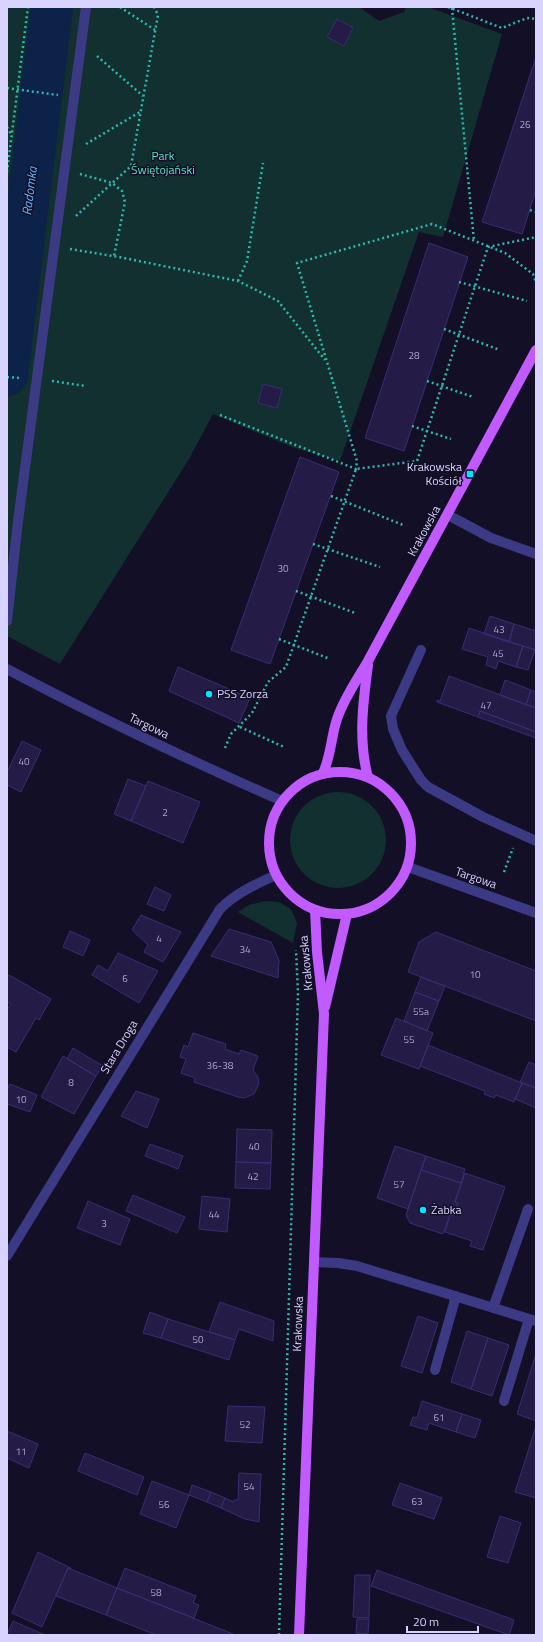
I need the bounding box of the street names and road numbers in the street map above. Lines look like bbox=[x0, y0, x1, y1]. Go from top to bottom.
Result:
street label: Krakowska bbox=[402, 502, 445, 560]
street label: Targowa bbox=[126, 708, 173, 743]
street label: Targowa bbox=[453, 862, 500, 893]
street label: Krakowska bbox=[294, 935, 317, 991]
street label: Stara Droga bbox=[95, 1016, 142, 1077]
street label: Krakowska bbox=[287, 1296, 308, 1352]

